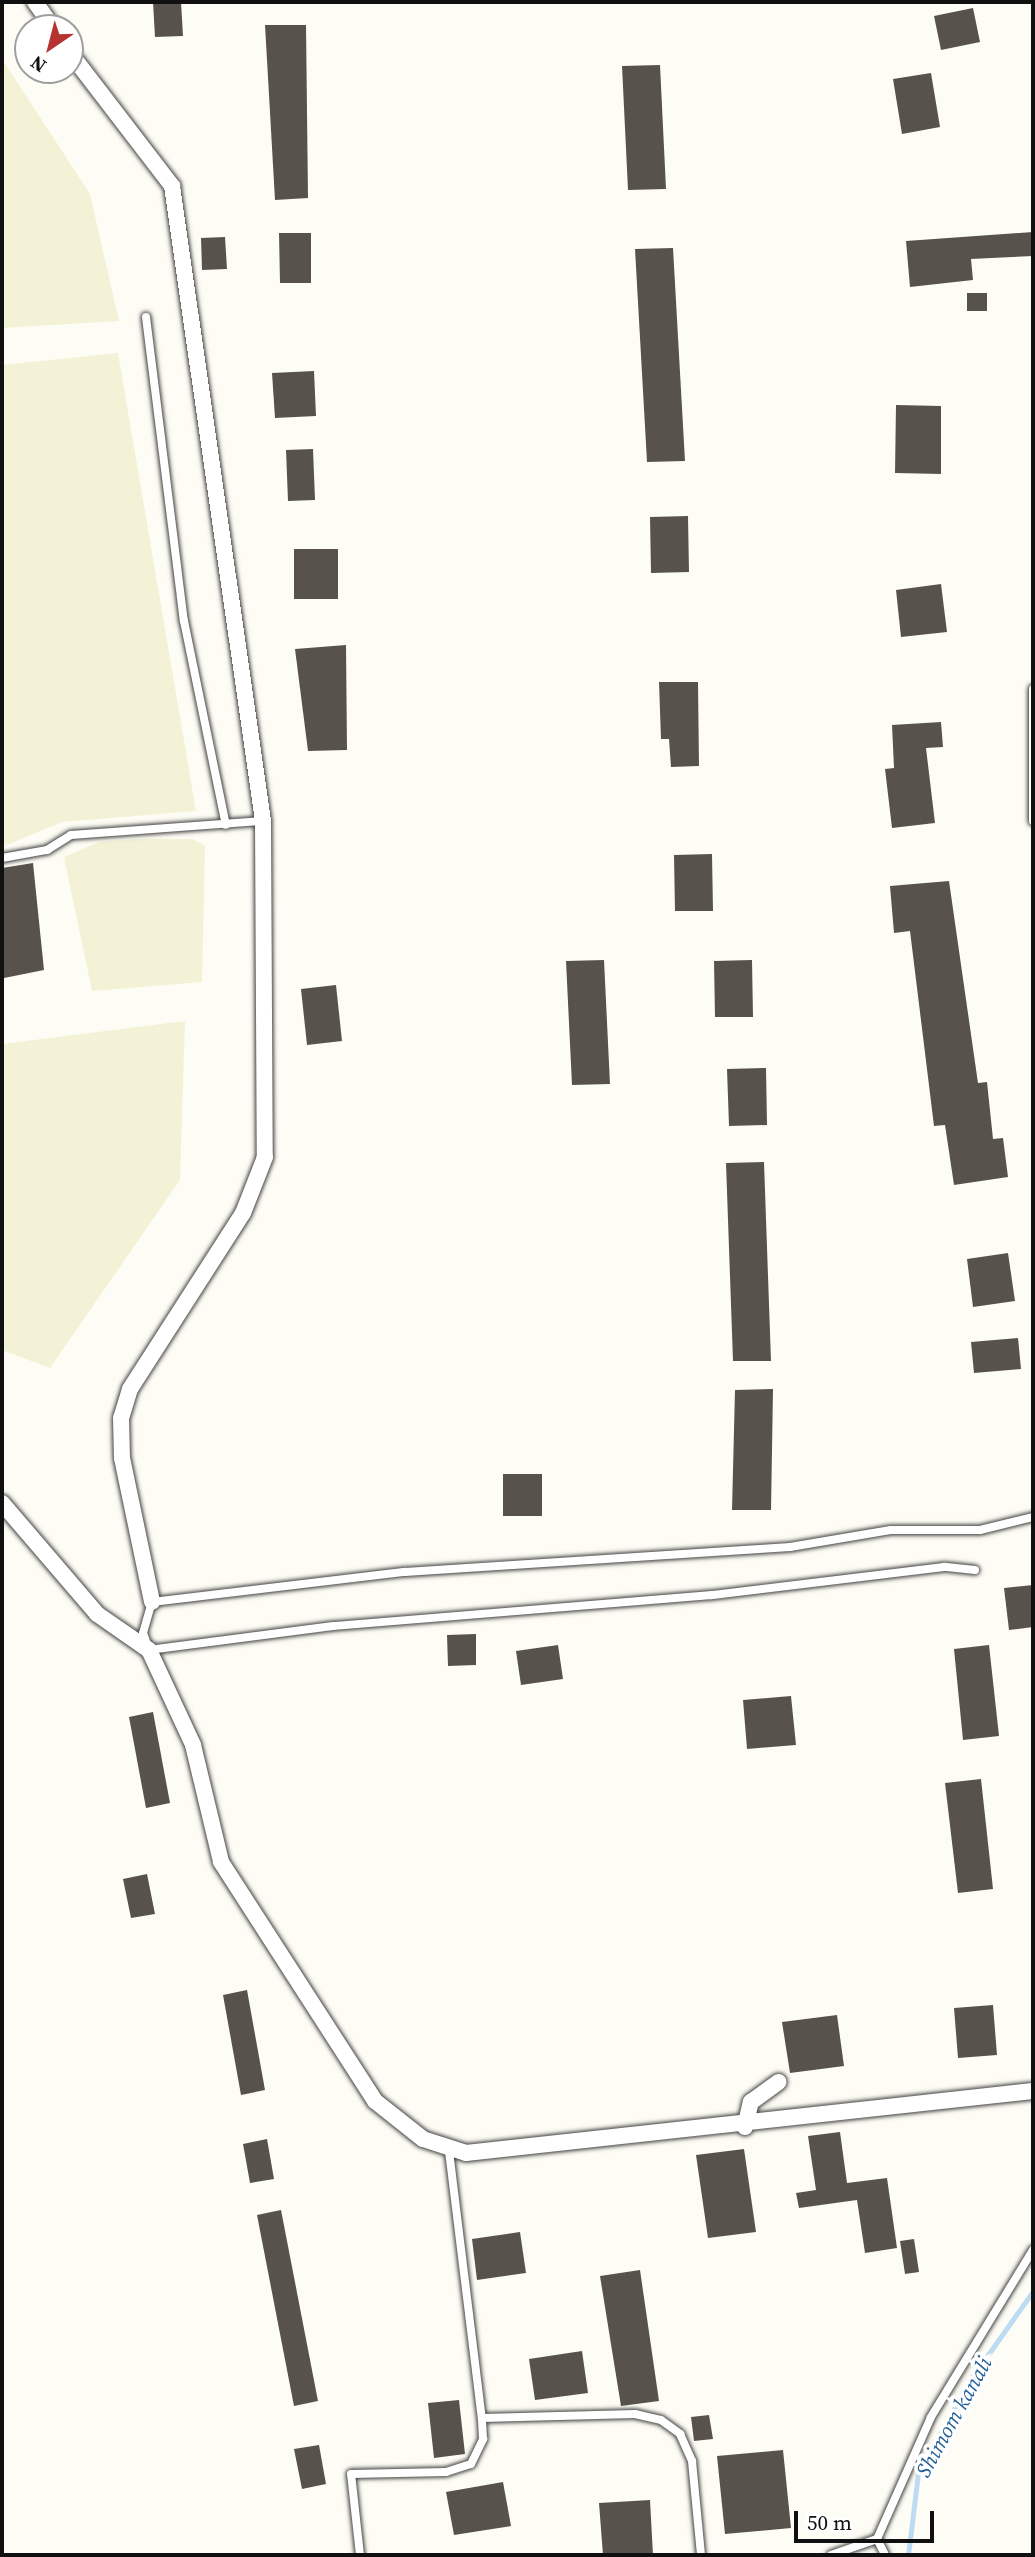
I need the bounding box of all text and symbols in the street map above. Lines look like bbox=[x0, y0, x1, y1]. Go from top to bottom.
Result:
north arrow bbox=[14, 14, 84, 84]
text: N bbox=[25, 50, 51, 79]
water label: Shimom kanali bbox=[911, 2353, 997, 2481]
scale bar bbox=[797, 2498, 937, 2542]
text: 50 m bbox=[807, 2508, 852, 2537]

